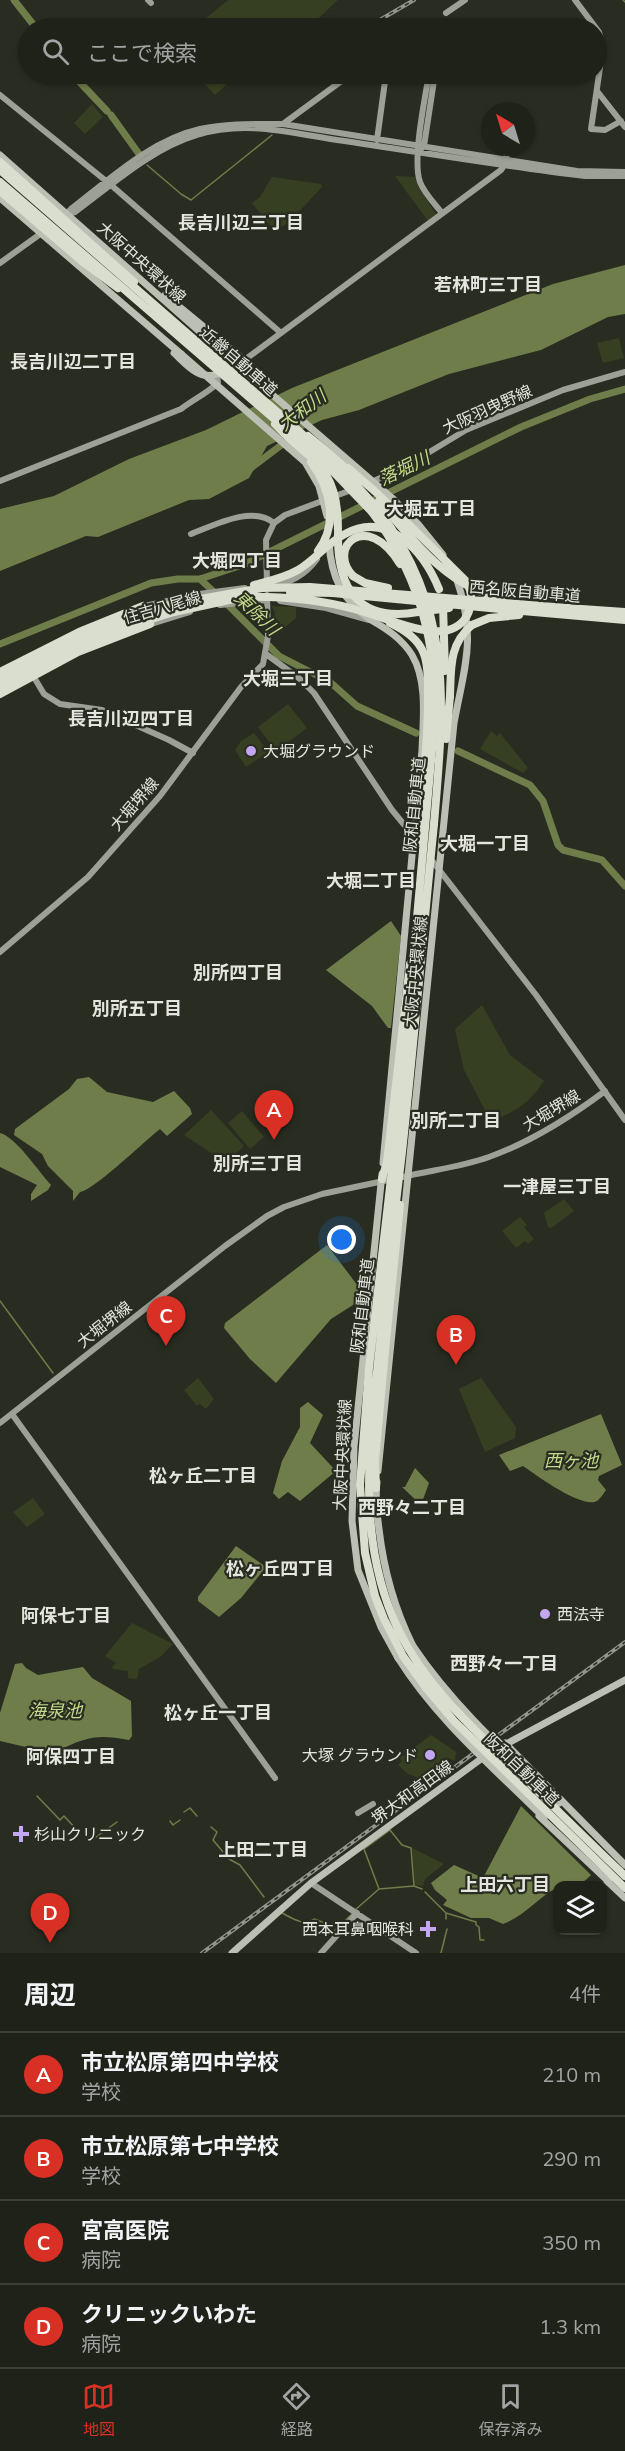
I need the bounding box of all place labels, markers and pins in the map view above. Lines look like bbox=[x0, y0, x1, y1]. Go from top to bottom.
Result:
place label: 大堀グラウンド bbox=[263, 741, 375, 761]
marker: 大堀グラウンド bbox=[244, 744, 258, 758]
pin: A bbox=[254, 1090, 294, 1140]
pin: C bbox=[146, 1296, 186, 1346]
pin: B bbox=[436, 1316, 476, 1365]
place label: 西法寺 bbox=[557, 1604, 605, 1624]
marker: 西法寺 bbox=[538, 1607, 552, 1621]
place label: 大塚 グラウンド bbox=[302, 1745, 418, 1765]
marker: 大塚 グラウンド bbox=[423, 1748, 437, 1762]
place label: 杉山クリニック bbox=[34, 1824, 146, 1844]
marker: 杉山クリニック bbox=[12, 1825, 30, 1843]
pin: D bbox=[31, 1894, 70, 1943]
place label: 西本耳鼻咽喉科 bbox=[302, 1919, 414, 1939]
marker: 西本耳鼻咽喉科 bbox=[419, 1920, 437, 1938]

